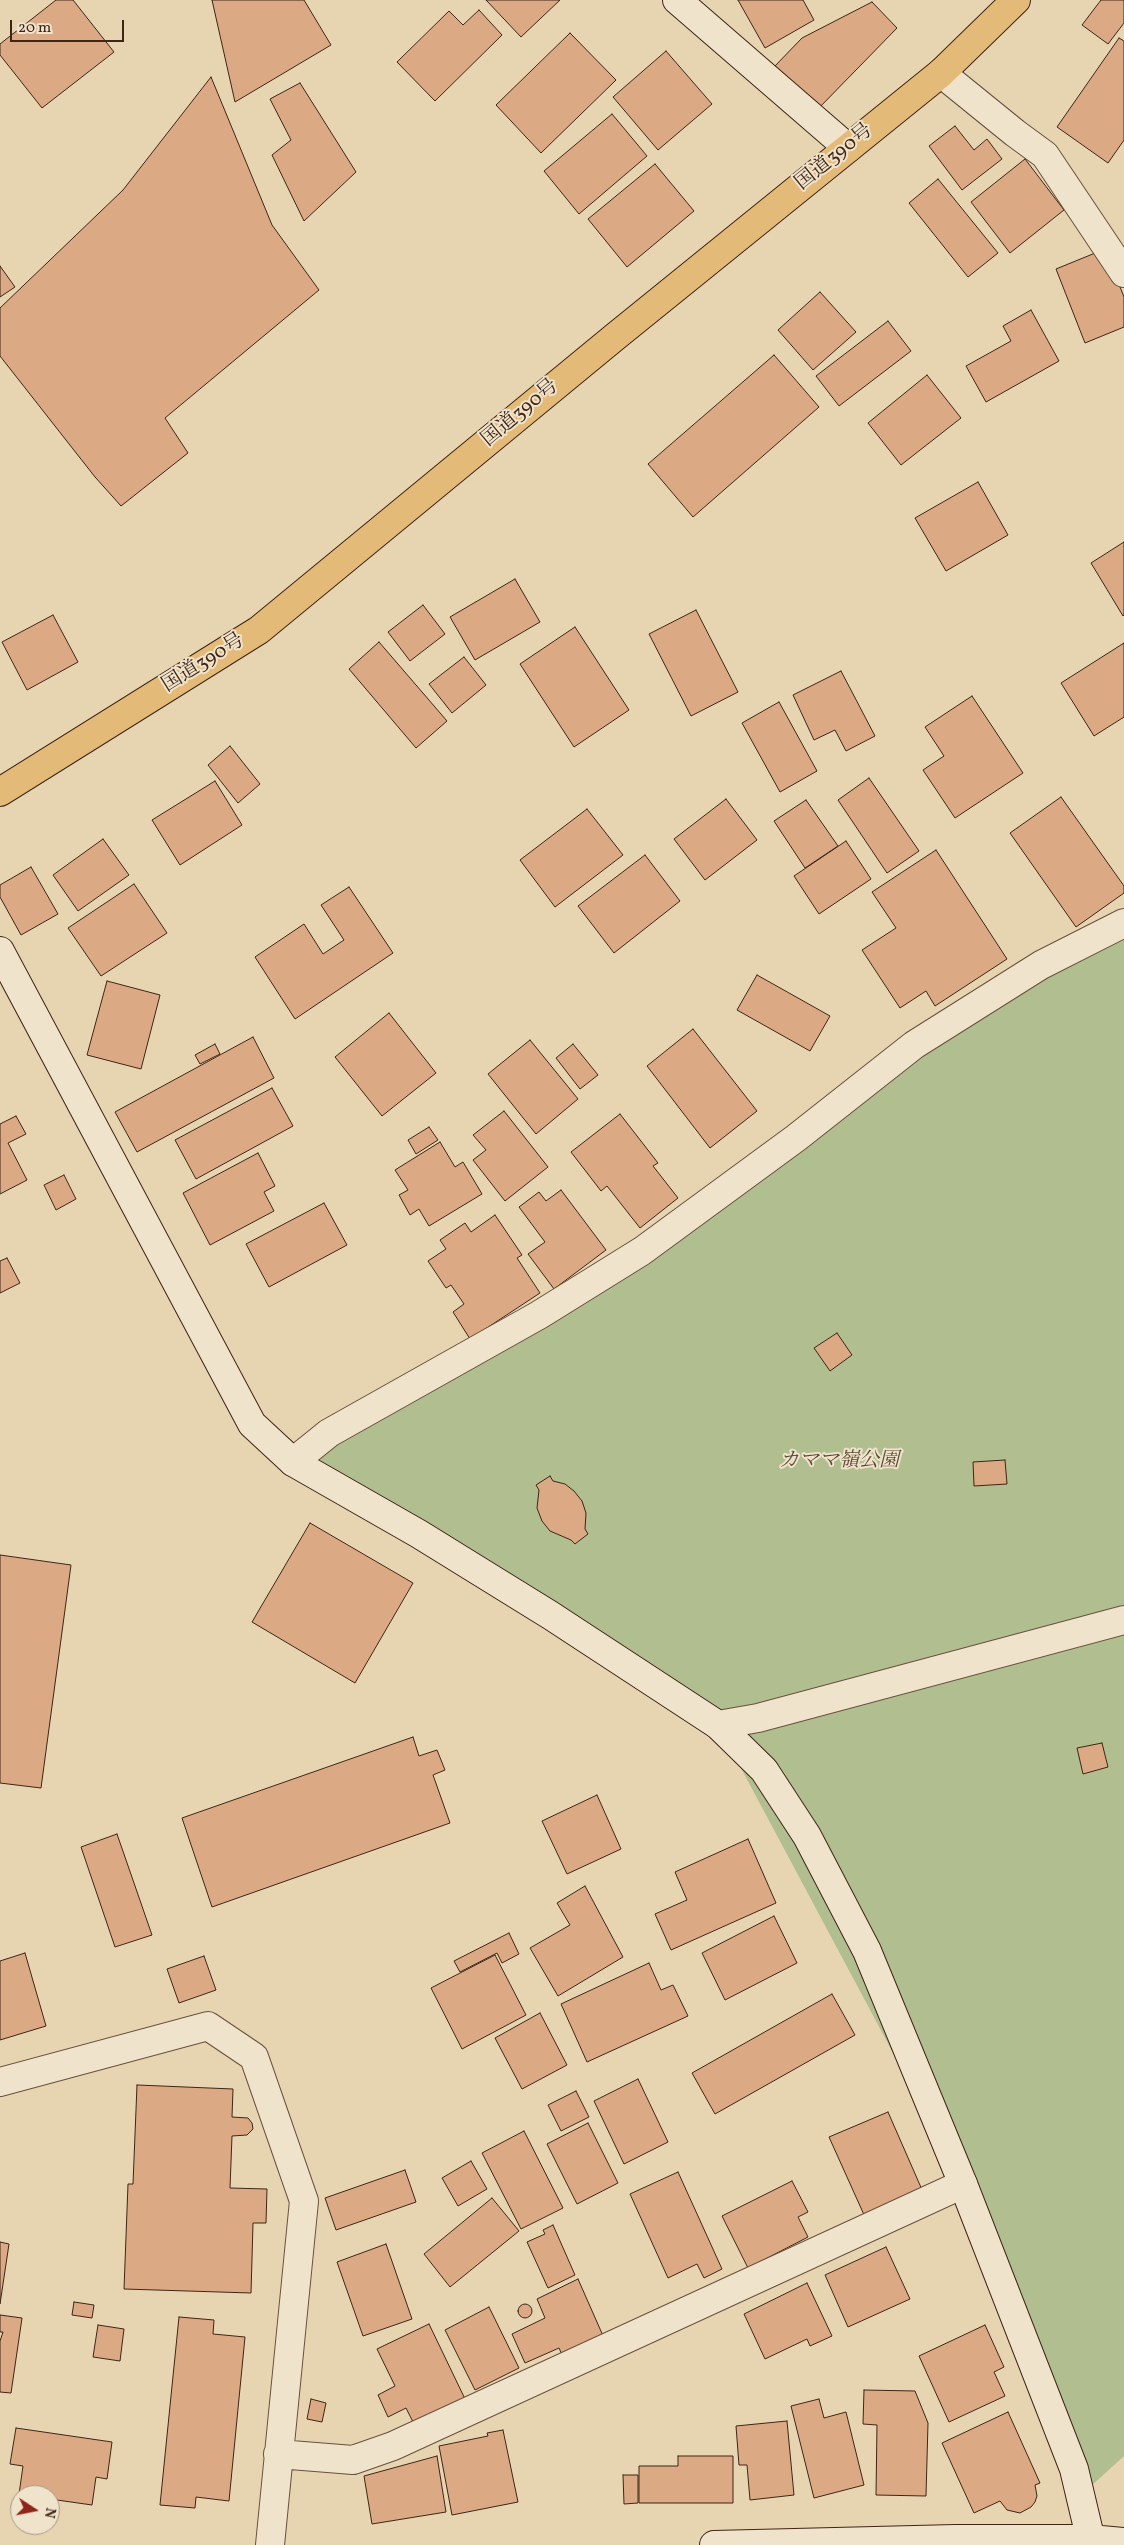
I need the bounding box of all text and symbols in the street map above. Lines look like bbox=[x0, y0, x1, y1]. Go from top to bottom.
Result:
scale bar bbox=[12, 10, 126, 42]
text: 20 m bbox=[18, 18, 51, 39]
street label: 国道390号 bbox=[791, 120, 879, 196]
street label: 国道390号 bbox=[478, 375, 564, 453]
street label: 国道390号 bbox=[158, 629, 250, 699]
park label: カママ嶺公園 bbox=[779, 1450, 899, 1474]
north arrow bbox=[10, 2485, 60, 2535]
text: N bbox=[39, 2506, 60, 2520]

